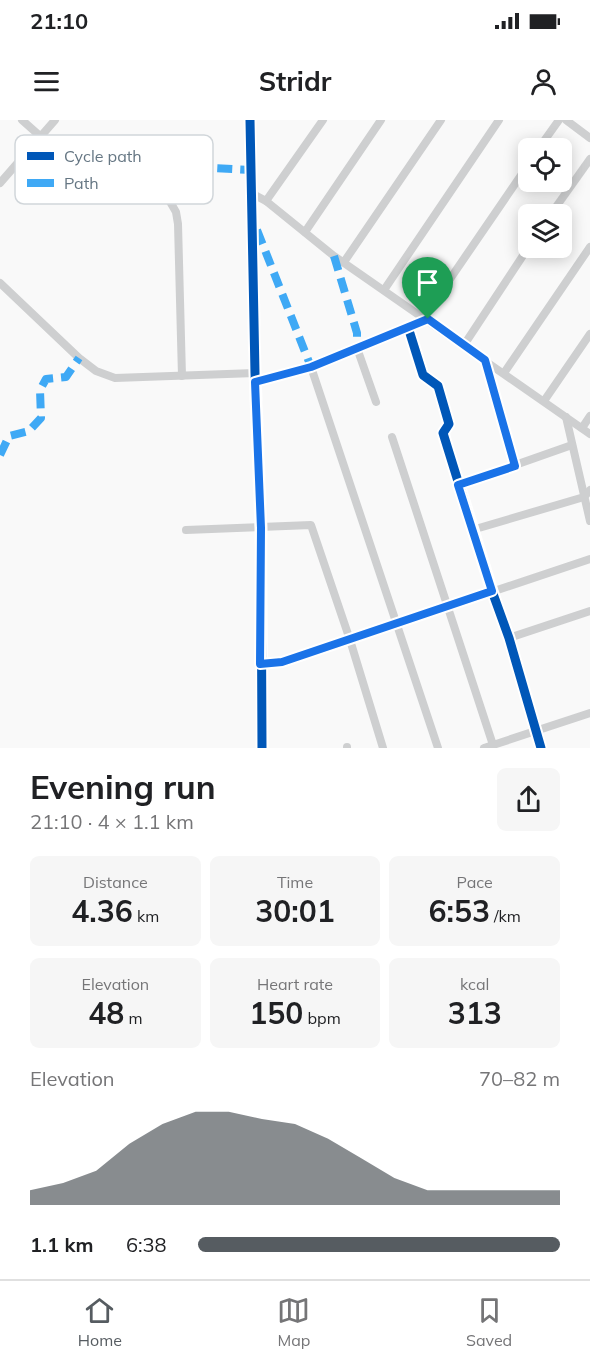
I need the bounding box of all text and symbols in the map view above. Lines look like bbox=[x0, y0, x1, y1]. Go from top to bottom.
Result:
text: 21:10 bbox=[30, 7, 88, 35]
text: Stridr bbox=[259, 64, 331, 98]
icon: menu bbox=[30, 65, 63, 98]
icon: person bbox=[527, 65, 560, 98]
legend bbox=[15, 135, 213, 204]
map controls bbox=[518, 138, 572, 258]
button: locate bbox=[518, 138, 572, 192]
text: Cycle path bbox=[64, 146, 142, 166]
text: Path bbox=[64, 173, 99, 193]
button: layers bbox=[518, 204, 572, 258]
pin bbox=[402, 257, 453, 319]
icon: arrive bbox=[411, 266, 444, 299]
text: Evening run bbox=[30, 766, 216, 807]
button: share bbox=[497, 768, 560, 831]
text: 21:10 · 4 × 1.1 km bbox=[30, 809, 194, 834]
text: Distance bbox=[83, 872, 148, 892]
text: Time bbox=[277, 872, 313, 892]
text: Pace bbox=[457, 872, 493, 892]
text: 4.36 bbox=[71, 892, 133, 930]
text: 30:01 bbox=[255, 892, 335, 930]
text: 6:53 bbox=[428, 892, 490, 930]
text: km bbox=[133, 906, 159, 926]
text: /km bbox=[490, 906, 521, 926]
text: Elevation bbox=[81, 974, 149, 994]
text: Heart rate bbox=[257, 974, 333, 994]
text: kcal bbox=[460, 974, 489, 994]
text: 48 bbox=[88, 994, 124, 1032]
text: 150 bbox=[249, 994, 303, 1032]
text: 313 bbox=[448, 994, 502, 1032]
text: m bbox=[124, 1008, 142, 1028]
text: bpm bbox=[303, 1008, 341, 1028]
text: Elevation bbox=[30, 1066, 115, 1091]
text: 70–82 m bbox=[479, 1066, 560, 1091]
text: 1.1 km bbox=[30, 1232, 93, 1257]
text: 6:38 bbox=[126, 1232, 167, 1257]
tab: Home bbox=[78, 1294, 122, 1350]
tab: Map bbox=[277, 1294, 310, 1350]
tab: Saved bbox=[466, 1294, 512, 1350]

